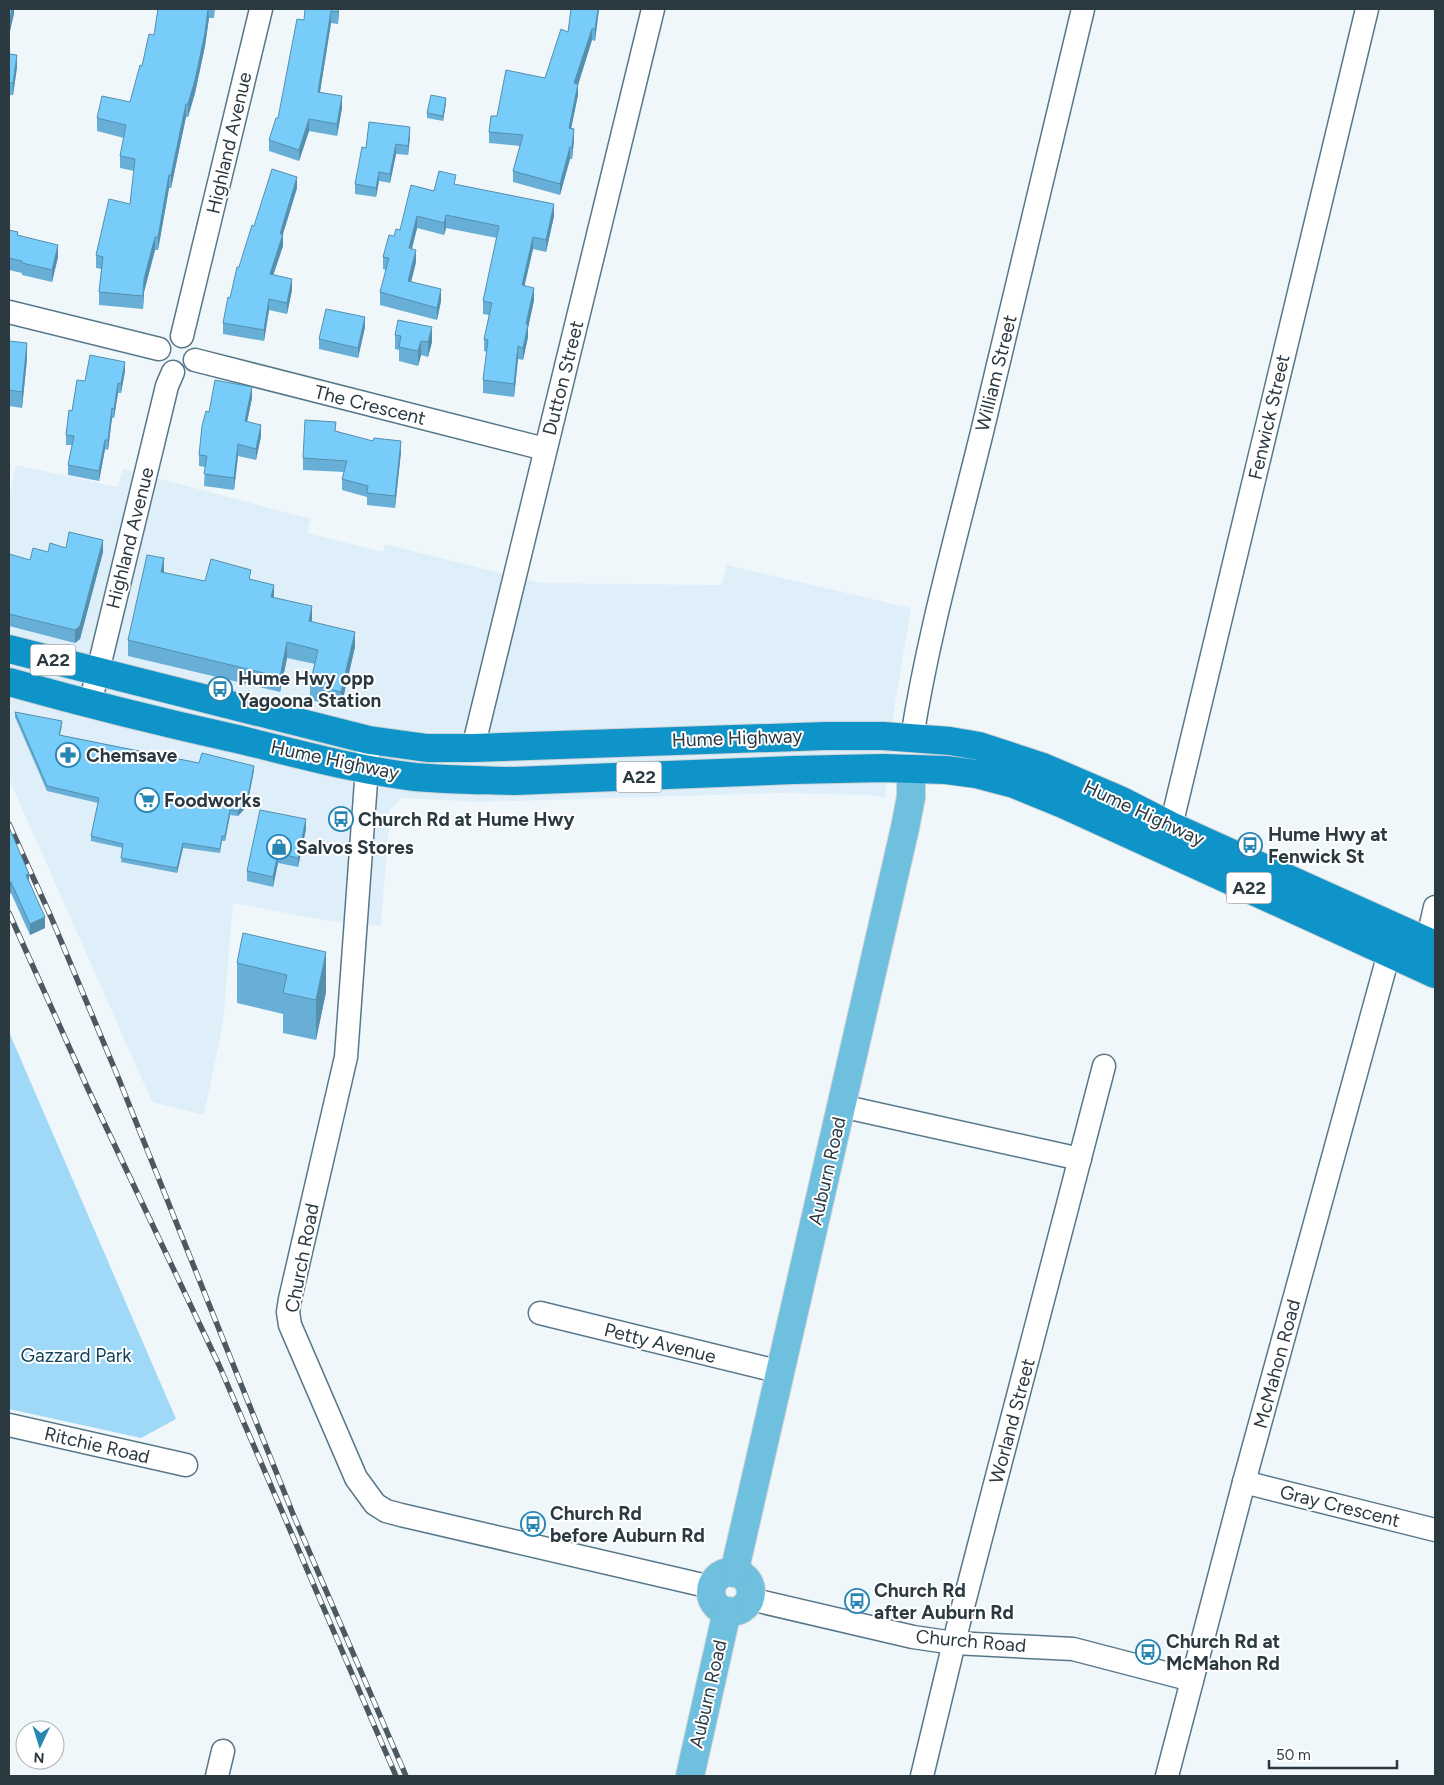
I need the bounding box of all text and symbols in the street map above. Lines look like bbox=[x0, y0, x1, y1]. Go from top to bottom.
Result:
street label: Highland Avenue bbox=[201, 70, 257, 216]
street label: William Street bbox=[970, 312, 1022, 434]
street label: Dutton Street bbox=[538, 318, 588, 438]
street label: Fenwick Street bbox=[1243, 352, 1295, 482]
street label: The Crescent bbox=[312, 380, 428, 430]
street label: Highland Avenue bbox=[101, 465, 159, 611]
road number: A22 bbox=[30, 644, 76, 676]
place label: Hume Hwy opp Yagoona Station bbox=[238, 667, 381, 712]
bus stop icon: Hume Hwy opp Yagoona Station bbox=[207, 676, 233, 702]
street label: Hume Highway bbox=[671, 724, 803, 752]
street label: Hume Highway bbox=[269, 735, 401, 785]
pharmacy icon: Chemsave bbox=[55, 742, 81, 768]
place label: Chemsave bbox=[86, 744, 178, 767]
road number: A22 bbox=[616, 762, 662, 792]
street label: Hume Highway bbox=[1080, 775, 1208, 851]
supermarket icon: Foodworks bbox=[134, 787, 160, 813]
place label: Foodworks bbox=[164, 789, 261, 812]
bus stop icon: Church Rd at Hume Hwy bbox=[328, 806, 354, 832]
place label: Church Rd at Hume Hwy bbox=[358, 808, 574, 831]
place label: Hume Hwy at Fenwick St bbox=[1268, 823, 1388, 868]
bus stop icon: Hume Hwy at Fenwick St bbox=[1237, 832, 1263, 858]
shop icon: Salvos Stores bbox=[266, 834, 292, 860]
place label: Salvos Stores bbox=[296, 836, 414, 859]
road number: A22 bbox=[1226, 872, 1272, 904]
street label: Auburn Road bbox=[803, 1114, 851, 1228]
street label: Church Road bbox=[280, 1202, 324, 1314]
street label: McMahon Road bbox=[1249, 1297, 1305, 1431]
street label: Petty Avenue bbox=[602, 1318, 718, 1368]
park label: Gazzard Park bbox=[21, 1344, 132, 1367]
street label: Worland Street bbox=[984, 1356, 1040, 1486]
street label: Ritchie Road bbox=[42, 1422, 152, 1468]
street label: Gray Crescent bbox=[1278, 1480, 1402, 1532]
place label: Church Rd before Auburn Rd bbox=[550, 1502, 705, 1547]
bus stop icon: Church Rd before Auburn Rd bbox=[520, 1511, 546, 1537]
place label: Church Rd after Auburn Rd bbox=[874, 1579, 1014, 1624]
bus stop icon: Church Rd after Auburn Rd bbox=[844, 1588, 870, 1614]
street label: Church Road bbox=[915, 1625, 1027, 1657]
place label: Church Rd at McMahon Rd bbox=[1166, 1630, 1281, 1675]
street label: Auburn Road bbox=[684, 1637, 732, 1751]
bus stop icon: Church Rd at McMahon Rd bbox=[1135, 1639, 1161, 1665]
north arrow bbox=[15, 1720, 65, 1770]
scale bar bbox=[1269, 1738, 1396, 1770]
text: 50 m bbox=[1276, 1746, 1311, 1764]
text: N bbox=[33, 1749, 45, 1766]

